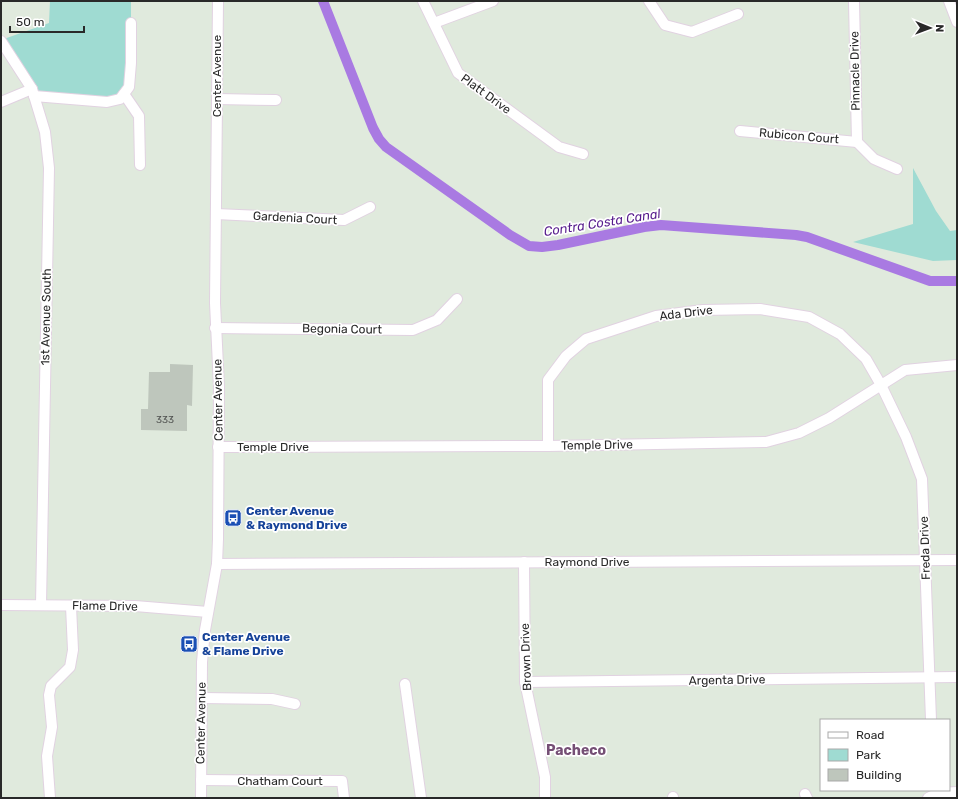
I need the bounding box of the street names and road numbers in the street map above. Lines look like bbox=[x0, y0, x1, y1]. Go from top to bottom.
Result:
street label: Pinnacle Drive bbox=[847, 31, 863, 111]
street label: Center Avenue bbox=[210, 35, 224, 117]
street label: Platt Drive bbox=[458, 71, 514, 117]
street label: Rubicon Court bbox=[758, 126, 840, 146]
street label: Gardenia Court bbox=[253, 209, 338, 227]
street label: 1st Avenue South bbox=[38, 268, 54, 366]
street label: Ada Drive bbox=[659, 303, 714, 323]
street label: Begonia Court bbox=[302, 321, 382, 337]
street label: Center Avenue bbox=[210, 358, 226, 441]
street label: Temple Drive bbox=[561, 437, 633, 453]
street label: Temple Drive bbox=[237, 440, 309, 454]
street label: Freda Drive bbox=[917, 516, 933, 580]
street label: Raymond Drive bbox=[545, 555, 630, 569]
street label: Flame Drive bbox=[72, 598, 138, 614]
street label: Brown Drive bbox=[518, 623, 534, 691]
street label: Argenta Drive bbox=[689, 672, 766, 688]
street label: Center Avenue bbox=[193, 681, 209, 764]
street label: Chatham Court bbox=[237, 774, 323, 788]

